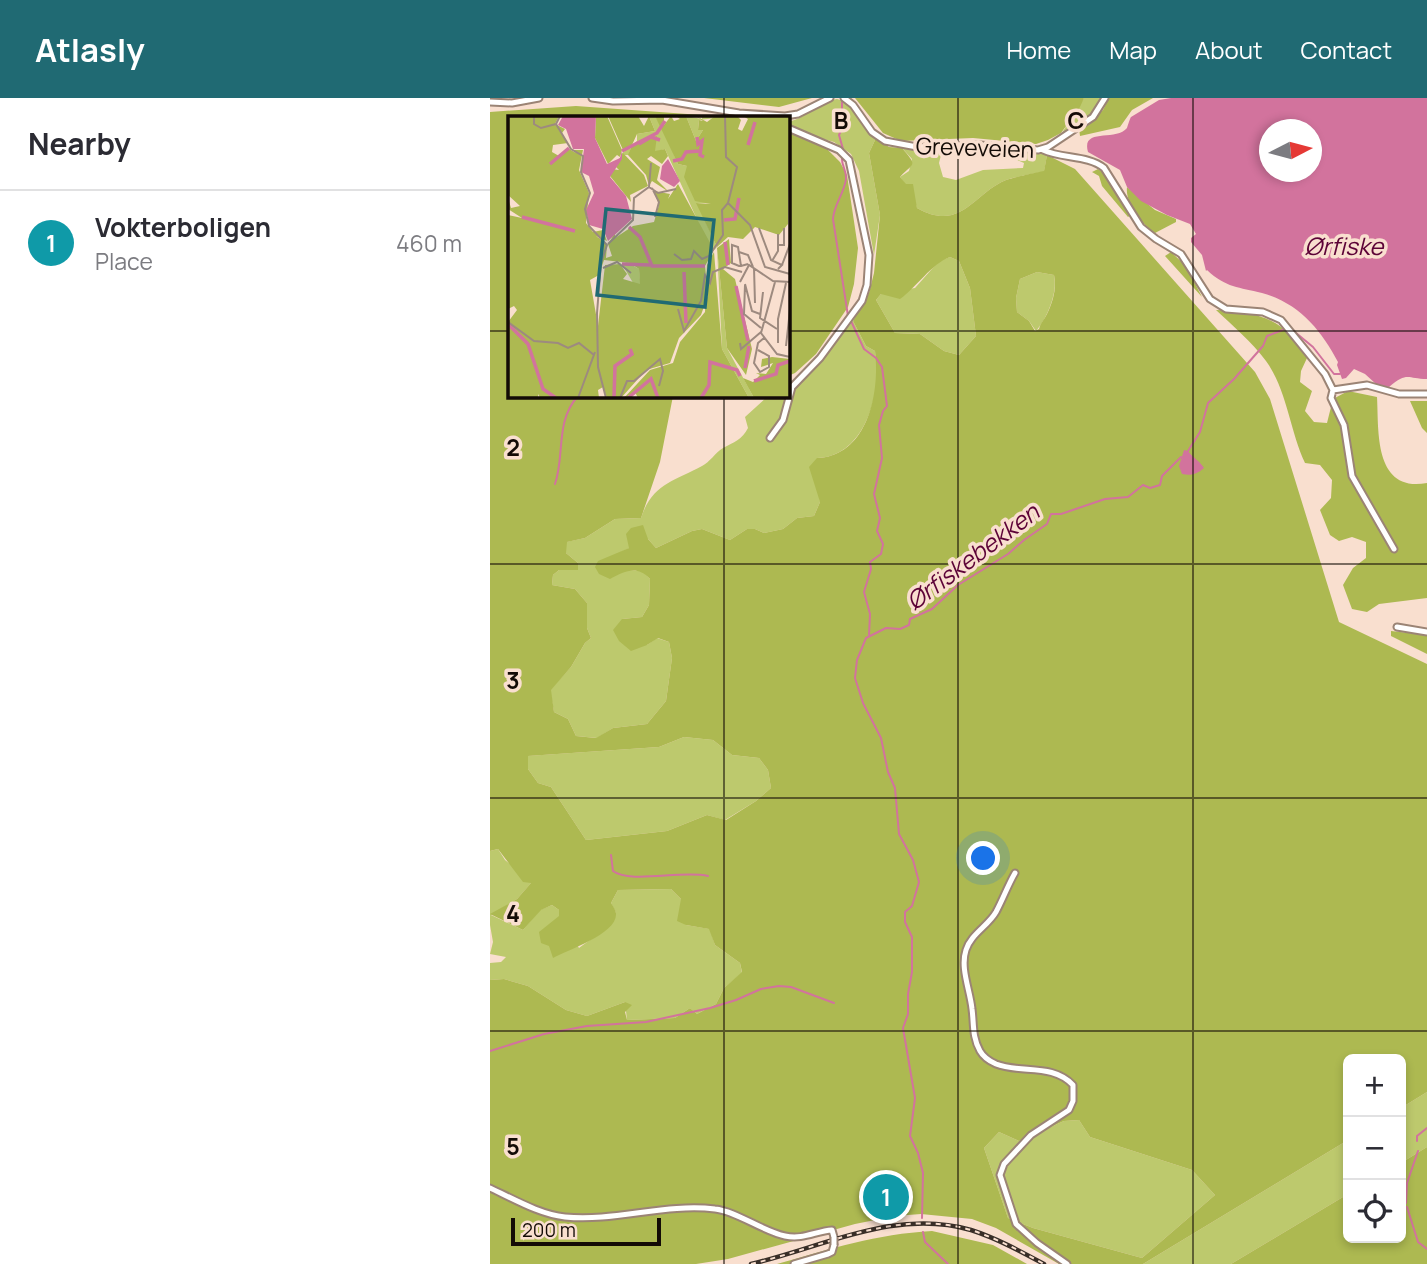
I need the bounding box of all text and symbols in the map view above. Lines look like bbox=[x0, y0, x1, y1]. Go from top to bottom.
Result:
text: Atlasly bbox=[35, 27, 145, 72]
text: Home bbox=[1006, 33, 1071, 66]
text: Map bbox=[1109, 33, 1157, 66]
text: About bbox=[1195, 33, 1263, 66]
text: Contact bbox=[1301, 33, 1392, 66]
text: B bbox=[834, 104, 848, 136]
text: C bbox=[1068, 104, 1085, 136]
inset map bbox=[508, 116, 789, 397]
north arrow bbox=[1259, 119, 1322, 182]
text: Nearby bbox=[28, 123, 131, 164]
street label: Greveveien bbox=[915, 129, 1035, 165]
text: Vokterboligen bbox=[95, 209, 271, 245]
text: 1 bbox=[46, 227, 56, 259]
text: 460 m bbox=[396, 227, 462, 259]
water label: Ørfiske bbox=[1305, 229, 1385, 262]
text: Place bbox=[95, 245, 153, 277]
text: 2 bbox=[506, 431, 520, 463]
water label: Ørfiskebekken bbox=[899, 495, 1046, 617]
text: 3 bbox=[506, 664, 520, 696]
your location bbox=[966, 841, 1000, 875]
text: 4 bbox=[506, 897, 520, 929]
map controls bbox=[1343, 1054, 1406, 1243]
button: + bbox=[1343, 1054, 1406, 1117]
button: − bbox=[1343, 1117, 1406, 1180]
text: 5 bbox=[506, 1130, 520, 1162]
pin: 1 bbox=[863, 1171, 909, 1223]
button: locate bbox=[1343, 1180, 1406, 1243]
scale bar bbox=[511, 1215, 662, 1247]
text: 200 m bbox=[522, 1217, 576, 1243]

